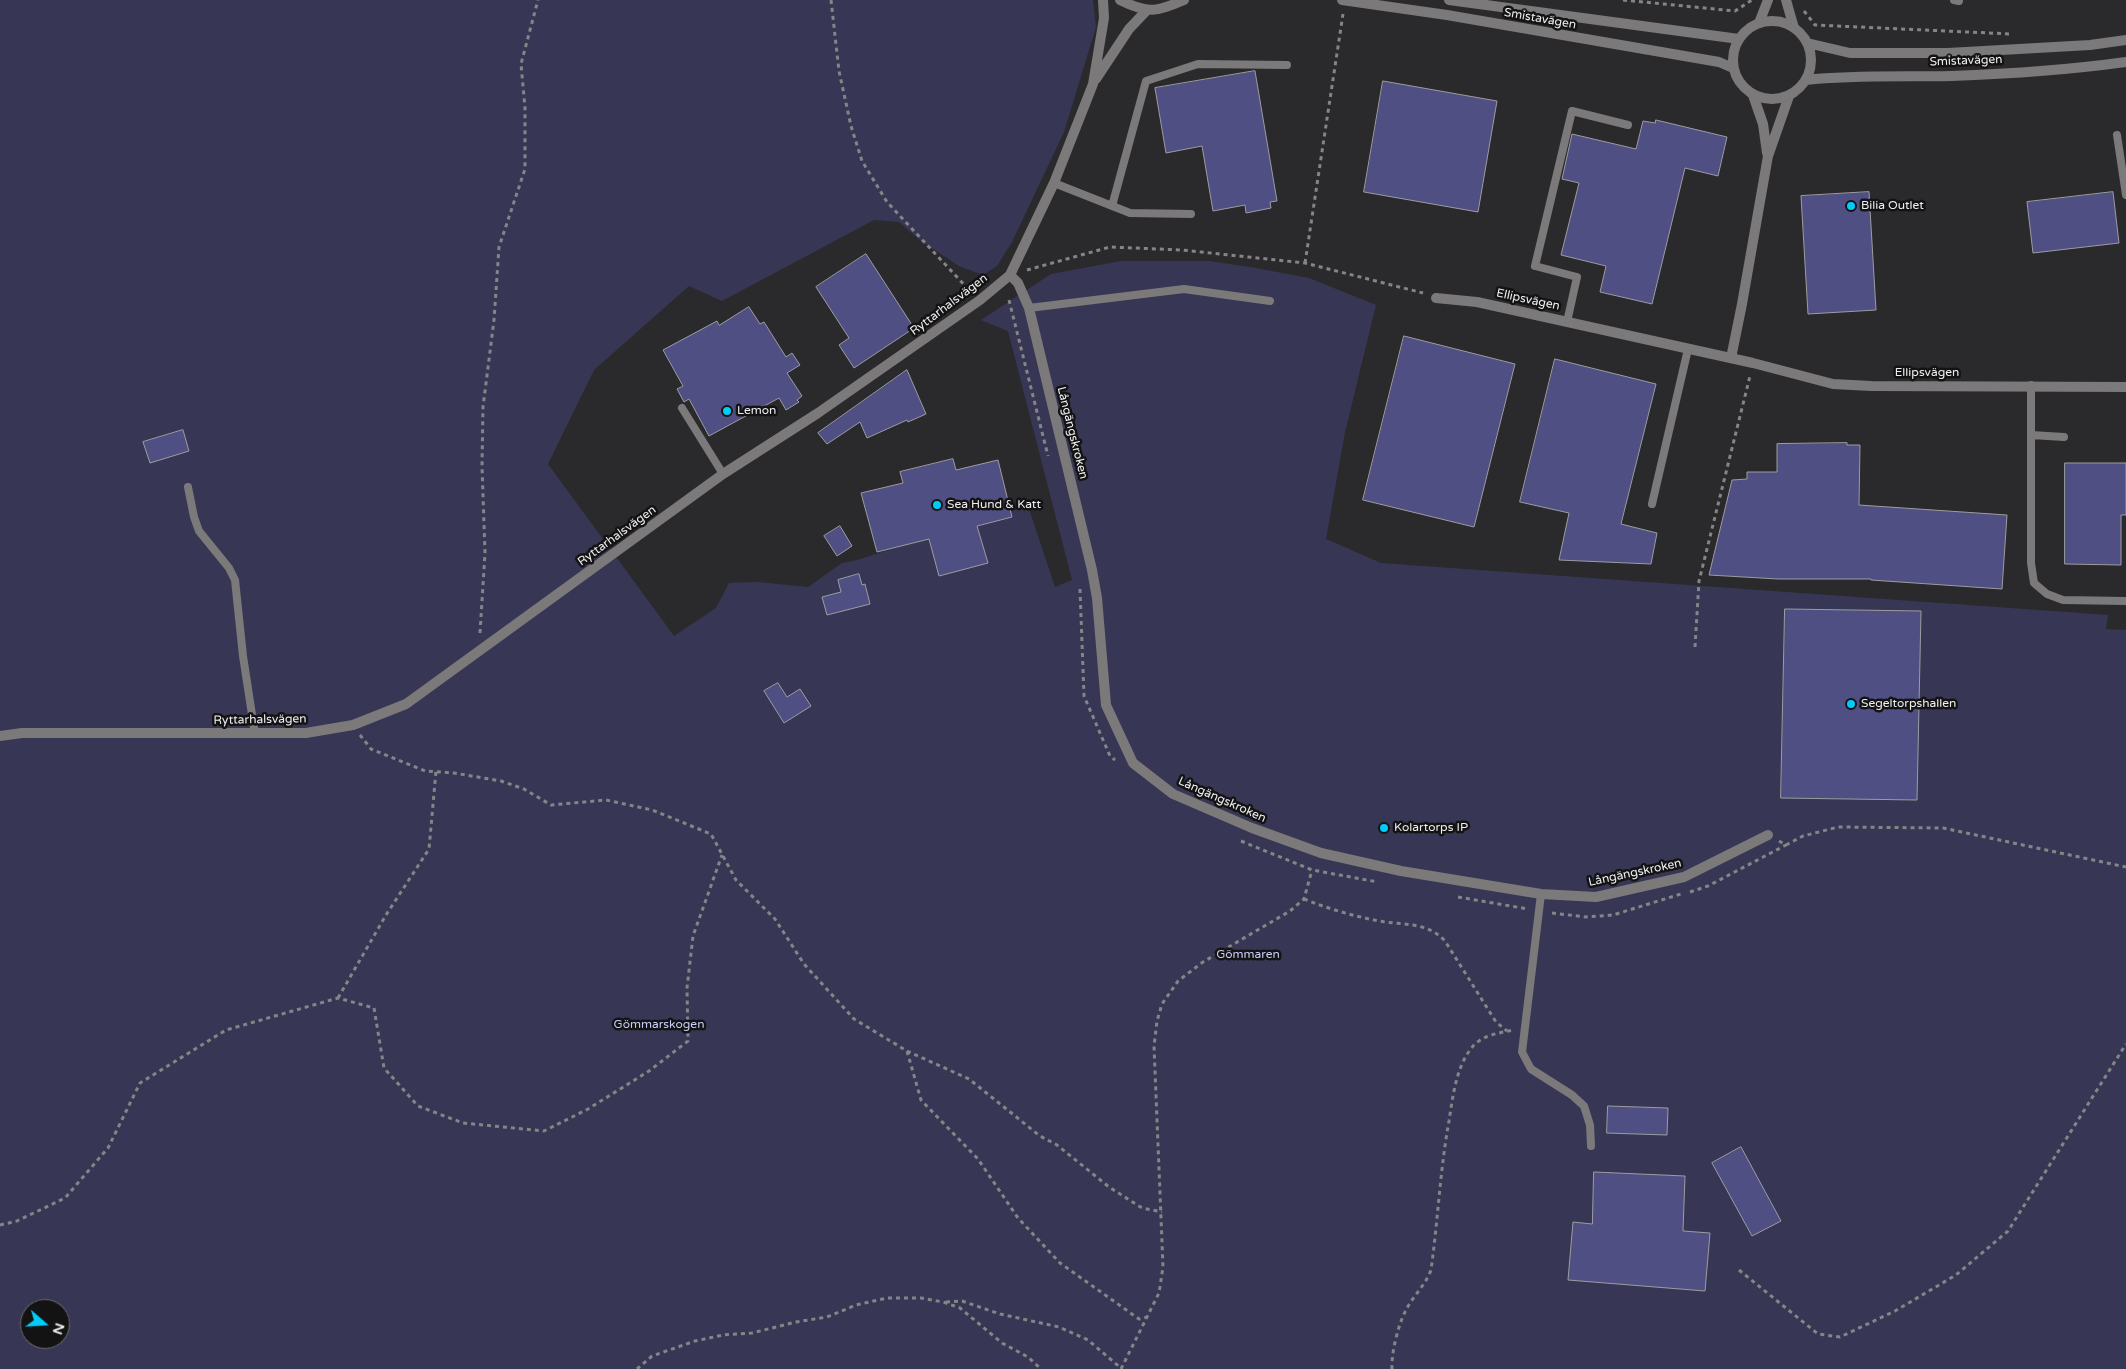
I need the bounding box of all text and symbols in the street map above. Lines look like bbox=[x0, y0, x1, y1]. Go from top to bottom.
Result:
street label: Smistavägen bbox=[1503, 6, 1577, 32]
street label: Smistavägen bbox=[1929, 53, 2003, 69]
place label: Bilia Outlet bbox=[1861, 199, 1924, 213]
marker: Bilia Outlet bbox=[1845, 200, 1857, 212]
street label: Ryttarhalsvägen bbox=[907, 271, 991, 339]
street label: Ellipsvägen bbox=[1495, 286, 1561, 314]
street label: Ellipsvägen bbox=[1895, 366, 1959, 380]
street label: Långängskroken bbox=[1054, 385, 1090, 481]
place label: Lemon bbox=[737, 404, 776, 418]
marker: Lemon bbox=[721, 405, 733, 417]
place label: Sea Hund & Katt bbox=[947, 498, 1041, 512]
marker: Sea Hund & Katt bbox=[931, 499, 943, 511]
street label: Ryttarhalsvägen bbox=[575, 503, 659, 569]
place label: Segeltorpshallen bbox=[1861, 697, 1956, 711]
marker: Segeltorpshallen bbox=[1845, 698, 1857, 710]
street label: Ryttarhalsvägen bbox=[213, 712, 307, 728]
street label: Långängskroken bbox=[1176, 774, 1268, 826]
place label: Kolartorps IP bbox=[1394, 821, 1468, 835]
marker: Kolartorps IP bbox=[1378, 822, 1390, 834]
street label: Långängskroken bbox=[1587, 856, 1683, 890]
park label: Gömmaren bbox=[1216, 948, 1280, 962]
park label: Gömmarskogen bbox=[614, 1018, 704, 1032]
north arrow bbox=[20, 1299, 70, 1349]
text: N bbox=[49, 1321, 69, 1337]

